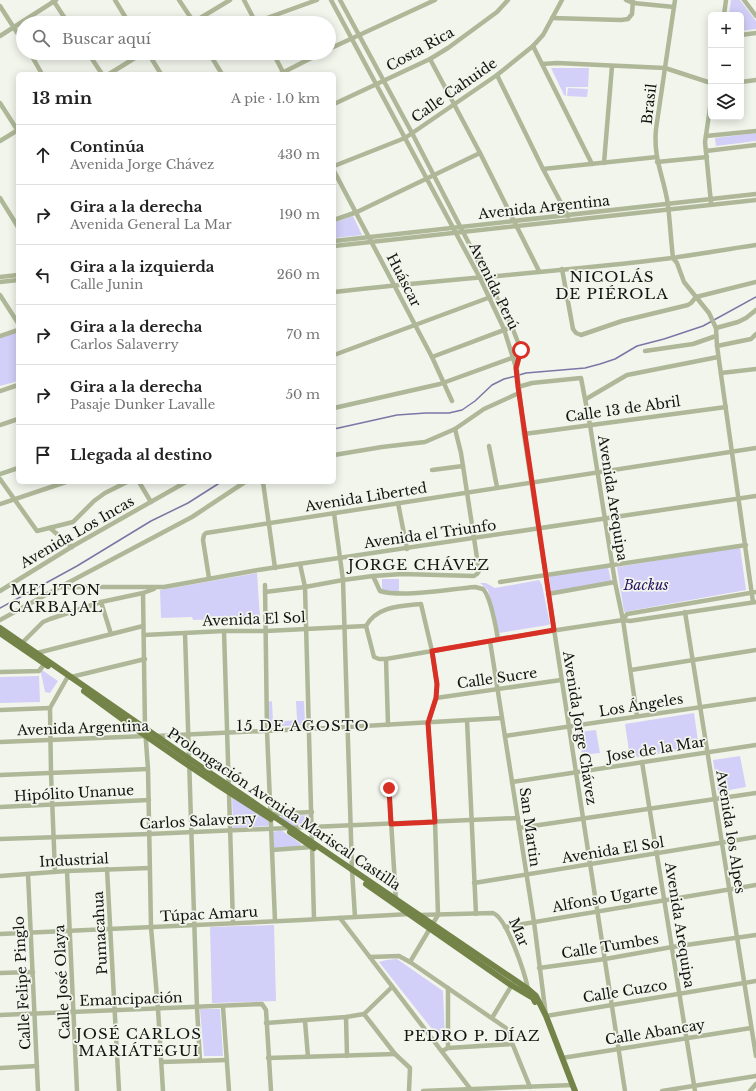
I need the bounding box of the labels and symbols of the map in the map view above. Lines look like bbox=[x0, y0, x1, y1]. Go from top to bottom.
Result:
street label: Costa Rica bbox=[383, 23, 457, 75]
street label: Calle Cahuide bbox=[408, 54, 500, 126]
street label: Brasil bbox=[638, 82, 660, 125]
street label: Avenida Argentina bbox=[476, 191, 611, 223]
street label: Avenida Perú bbox=[465, 238, 523, 333]
street label: Huáscar bbox=[383, 250, 425, 310]
district label: NICOLÁS DE PIÉROLA bbox=[555, 267, 669, 303]
route start bbox=[512, 341, 530, 359]
street label: Calle 13 de Abril bbox=[564, 392, 682, 426]
street label: Avenida Arequipa bbox=[594, 433, 632, 562]
street label: Avenida Liberted bbox=[303, 478, 429, 516]
street label: Avenida Los Incas bbox=[16, 492, 137, 572]
street label: Avenida el Triunfo bbox=[362, 516, 497, 552]
district label: JORGE CHÁVEZ bbox=[346, 555, 490, 574]
park label: Backus bbox=[622, 576, 669, 594]
district label: MELITON CARBAJAL bbox=[9, 580, 103, 616]
street label: Avenida El Sol bbox=[201, 608, 306, 630]
street label: Avenida Jorge Chávez bbox=[559, 649, 601, 806]
street label: Calle Sucre bbox=[456, 663, 538, 693]
street label: Los Ángeles bbox=[598, 689, 684, 721]
district label: 15 DE AGOSTO bbox=[236, 716, 370, 735]
street label: Avenida Argentina bbox=[16, 717, 150, 739]
street label: Prolongación Avenida Mariscal Castilla bbox=[164, 724, 404, 894]
street label: Jose de la Mar bbox=[603, 732, 707, 766]
street label: Avenida los Alpes bbox=[712, 768, 750, 895]
route end bbox=[380, 779, 398, 797]
street label: Hipólito Unanue bbox=[13, 781, 135, 805]
street label: San Martin bbox=[516, 786, 545, 868]
street label: Carlos Salaverry bbox=[139, 809, 257, 833]
street label: Avenida El Sol bbox=[560, 833, 666, 867]
street label: Industrial bbox=[39, 849, 110, 871]
street label: Avenida Arequipa bbox=[661, 860, 699, 989]
street label: Alfonso Ugarte bbox=[550, 880, 659, 916]
street label: Pumacahua bbox=[89, 890, 111, 975]
street label: Túpac Amaru bbox=[160, 902, 259, 926]
street label: Mar bbox=[505, 915, 533, 950]
street label: Calle Felipe Pinglo bbox=[10, 916, 34, 1050]
street label: Calle José Olaya bbox=[50, 924, 74, 1040]
street label: Calle Tumbes bbox=[560, 929, 660, 963]
street label: Calle Cuzco bbox=[582, 975, 668, 1007]
street label: Emancipación bbox=[79, 988, 183, 1010]
street label: Calle Abancay bbox=[604, 1015, 706, 1049]
district label: JOSÉ CARLOS MARIÁTEGUI bbox=[74, 1024, 202, 1060]
district label: PEDRO P. DÍAZ bbox=[403, 1026, 541, 1045]

